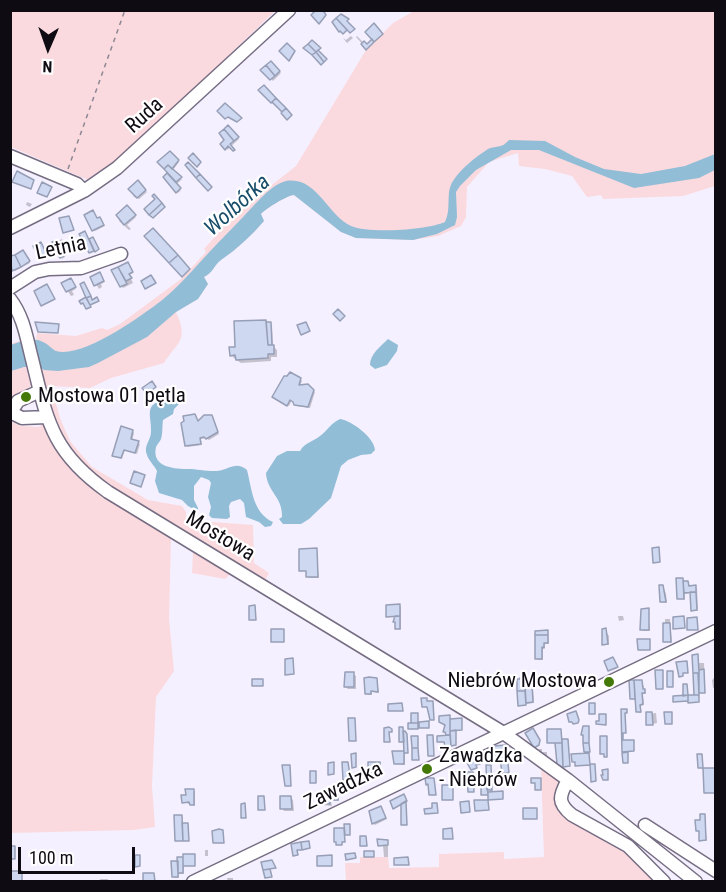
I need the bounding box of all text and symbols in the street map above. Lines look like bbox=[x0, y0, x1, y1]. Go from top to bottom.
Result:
north arrow bbox=[18, 18, 78, 78]
text: N bbox=[42, 57, 53, 76]
street label: Ruda bbox=[121, 93, 169, 139]
water label: Wolbórka bbox=[200, 170, 276, 242]
street label: Letnia bbox=[33, 231, 89, 267]
place label: Mostowa 01 pętla bbox=[38, 384, 186, 410]
marker: Mostowa 01 pętla bbox=[19, 390, 33, 404]
street label: Mostowa bbox=[181, 507, 259, 567]
place label: Niebrów Mostowa bbox=[448, 669, 597, 695]
marker: Niebrów Mostowa bbox=[602, 675, 616, 689]
place label: Zawadzka - Niebrów bbox=[439, 744, 523, 794]
street label: Zawadzka bbox=[301, 757, 387, 817]
marker: Zawadzka - Niebrów bbox=[420, 762, 434, 776]
scale bar bbox=[21, 835, 138, 873]
text: 100 m bbox=[29, 847, 73, 868]

